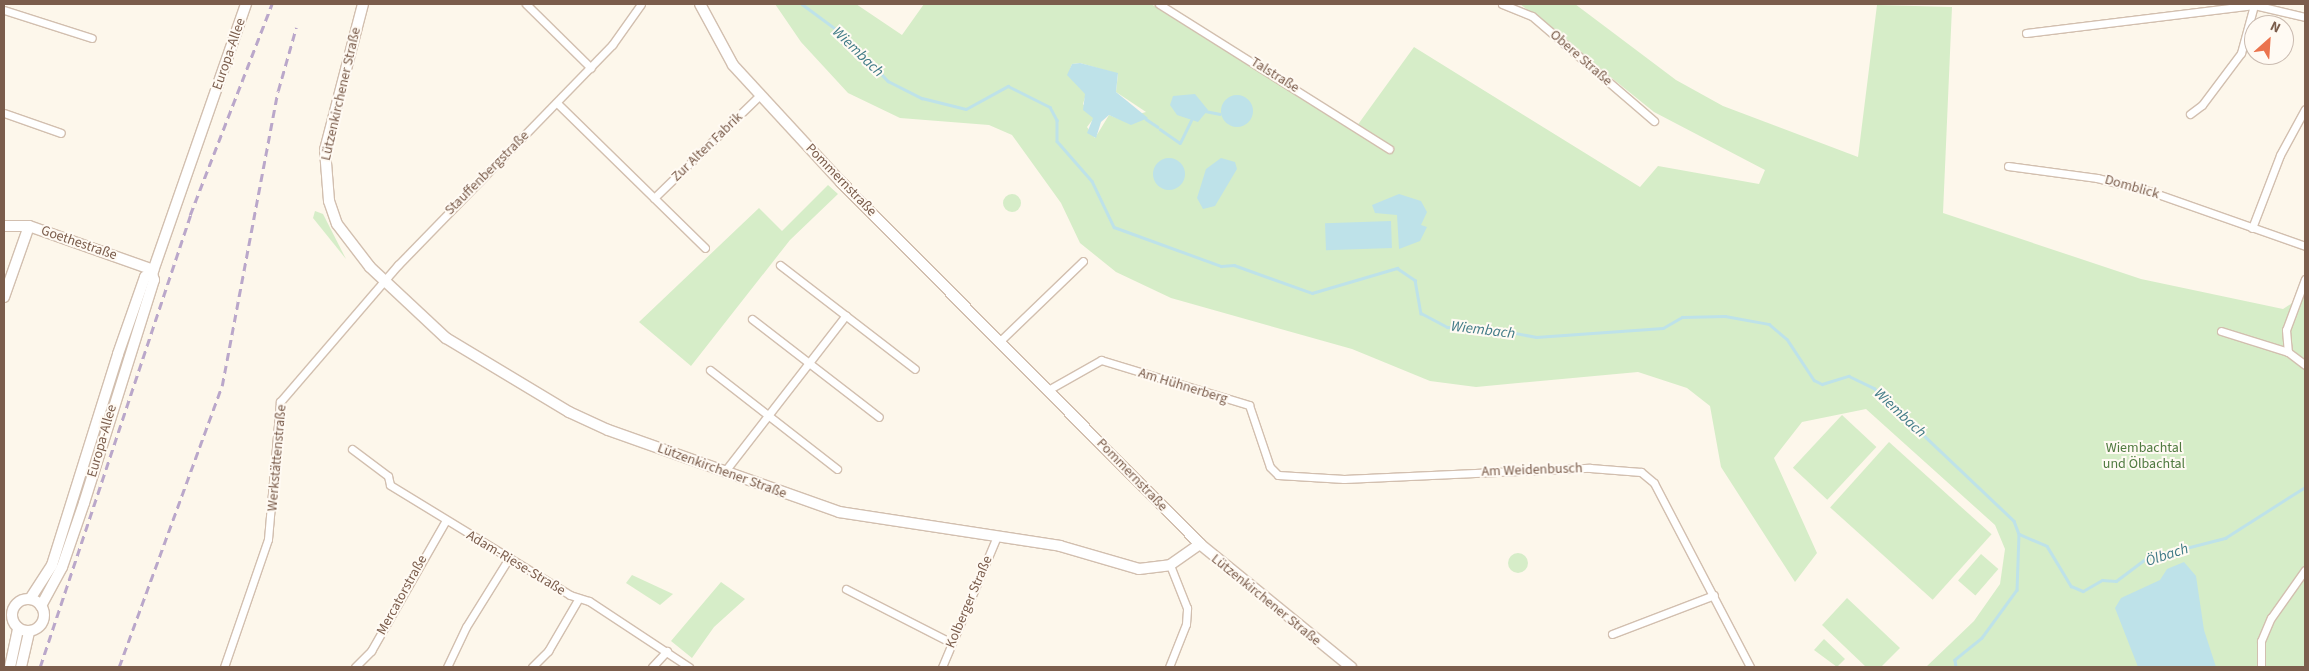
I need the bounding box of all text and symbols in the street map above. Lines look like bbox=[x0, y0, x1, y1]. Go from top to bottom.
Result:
north arrow bbox=[2244, 15, 2294, 65]
street label: Europa-Allee bbox=[209, 16, 249, 92]
text: N bbox=[2267, 16, 2284, 38]
water label: Wiembach bbox=[829, 23, 887, 81]
street label: Lützenkirchener Straße bbox=[317, 26, 365, 162]
street label: Obere Straße bbox=[1546, 26, 1616, 90]
street label: Talstraße bbox=[1248, 54, 1302, 96]
street label: Zur Alten Fabrik bbox=[668, 109, 746, 185]
street label: Stauffenbergstraße bbox=[441, 127, 533, 219]
street label: Pommernstraße bbox=[802, 140, 880, 220]
street label: Domblick bbox=[2103, 171, 2161, 203]
street label: Goethestraße bbox=[39, 222, 119, 264]
water label: Wiembach bbox=[1450, 317, 1516, 343]
street label: Am Hühnerberg bbox=[1136, 364, 1230, 408]
water label: Wiembach bbox=[1870, 384, 1930, 442]
street label: Europa-Allee bbox=[84, 403, 120, 479]
street label: Werkstättenstraße bbox=[264, 404, 290, 512]
street label: Pommernstraße bbox=[1093, 435, 1171, 515]
street label: Lützenkirchener Straße bbox=[655, 440, 789, 502]
park label: Wiembachtal und Ölbachtal bbox=[2103, 440, 2185, 472]
street label: Am Weidenbusch bbox=[1481, 460, 1583, 480]
street label: Adam-Riese-Straße bbox=[464, 527, 568, 599]
water label: Ölbach bbox=[2143, 540, 2191, 570]
street label: Lützenkirchener Straße bbox=[1208, 551, 1324, 649]
street label: Mercatorstraße bbox=[373, 552, 431, 638]
street label: Kolberger Straße bbox=[942, 553, 996, 651]

